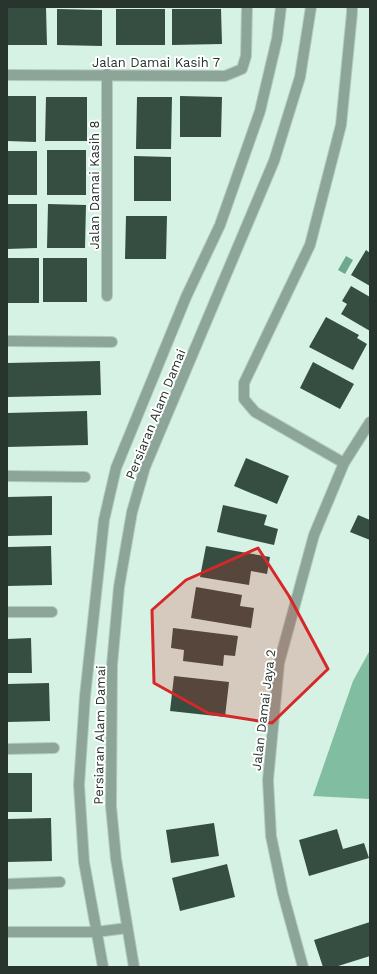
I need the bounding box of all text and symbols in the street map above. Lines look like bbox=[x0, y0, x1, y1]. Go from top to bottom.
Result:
street label: Jalan Damai Kasih 7 bbox=[92, 55, 220, 70]
street label: Jalan Damai Kasih 8 bbox=[87, 120, 102, 250]
street label: Persiaran Alam Damai bbox=[122, 347, 188, 482]
street label: Jalan Damai Jaya 2 bbox=[249, 649, 278, 772]
street label: Persiaran Alam Damai bbox=[91, 665, 108, 805]

